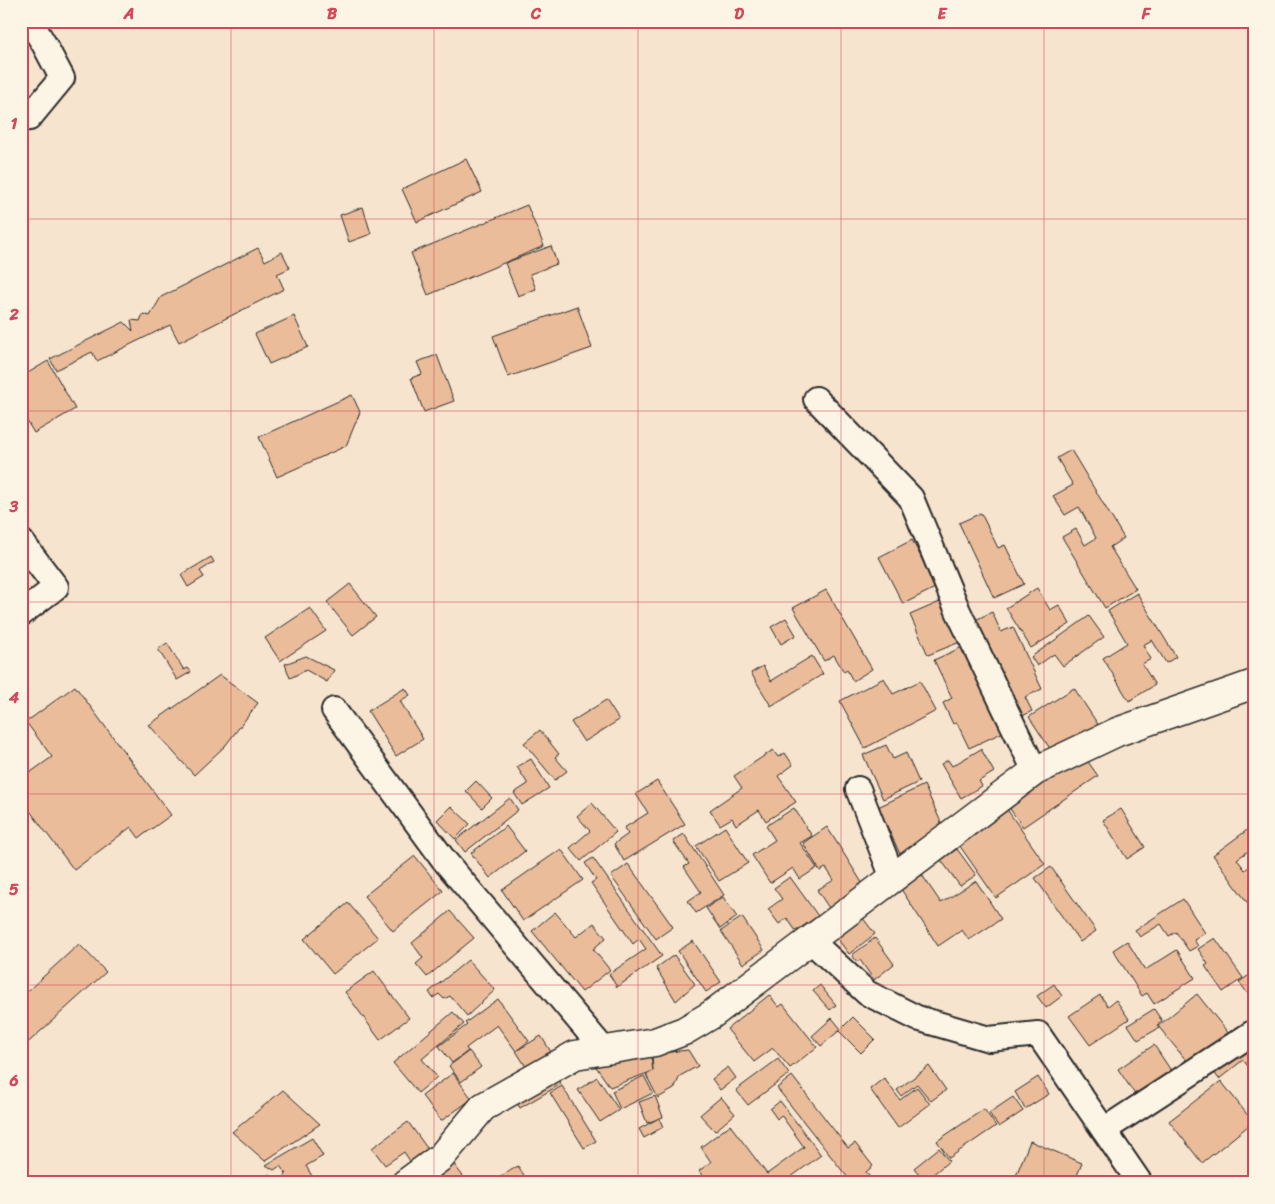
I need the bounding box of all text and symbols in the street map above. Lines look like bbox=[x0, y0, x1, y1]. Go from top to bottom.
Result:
text: A bbox=[123, 0, 134, 28]
text: B bbox=[327, 0, 338, 28]
text: C bbox=[530, 0, 542, 28]
text: D bbox=[734, 0, 744, 28]
text: E bbox=[938, 0, 948, 28]
text: F bbox=[1141, 0, 1152, 28]
text: 1 bbox=[11, 109, 18, 138]
text: 2 bbox=[8, 300, 19, 329]
text: 3 bbox=[9, 492, 19, 521]
text: 4 bbox=[8, 683, 19, 712]
text: 5 bbox=[9, 875, 19, 904]
text: 6 bbox=[8, 1066, 19, 1095]

